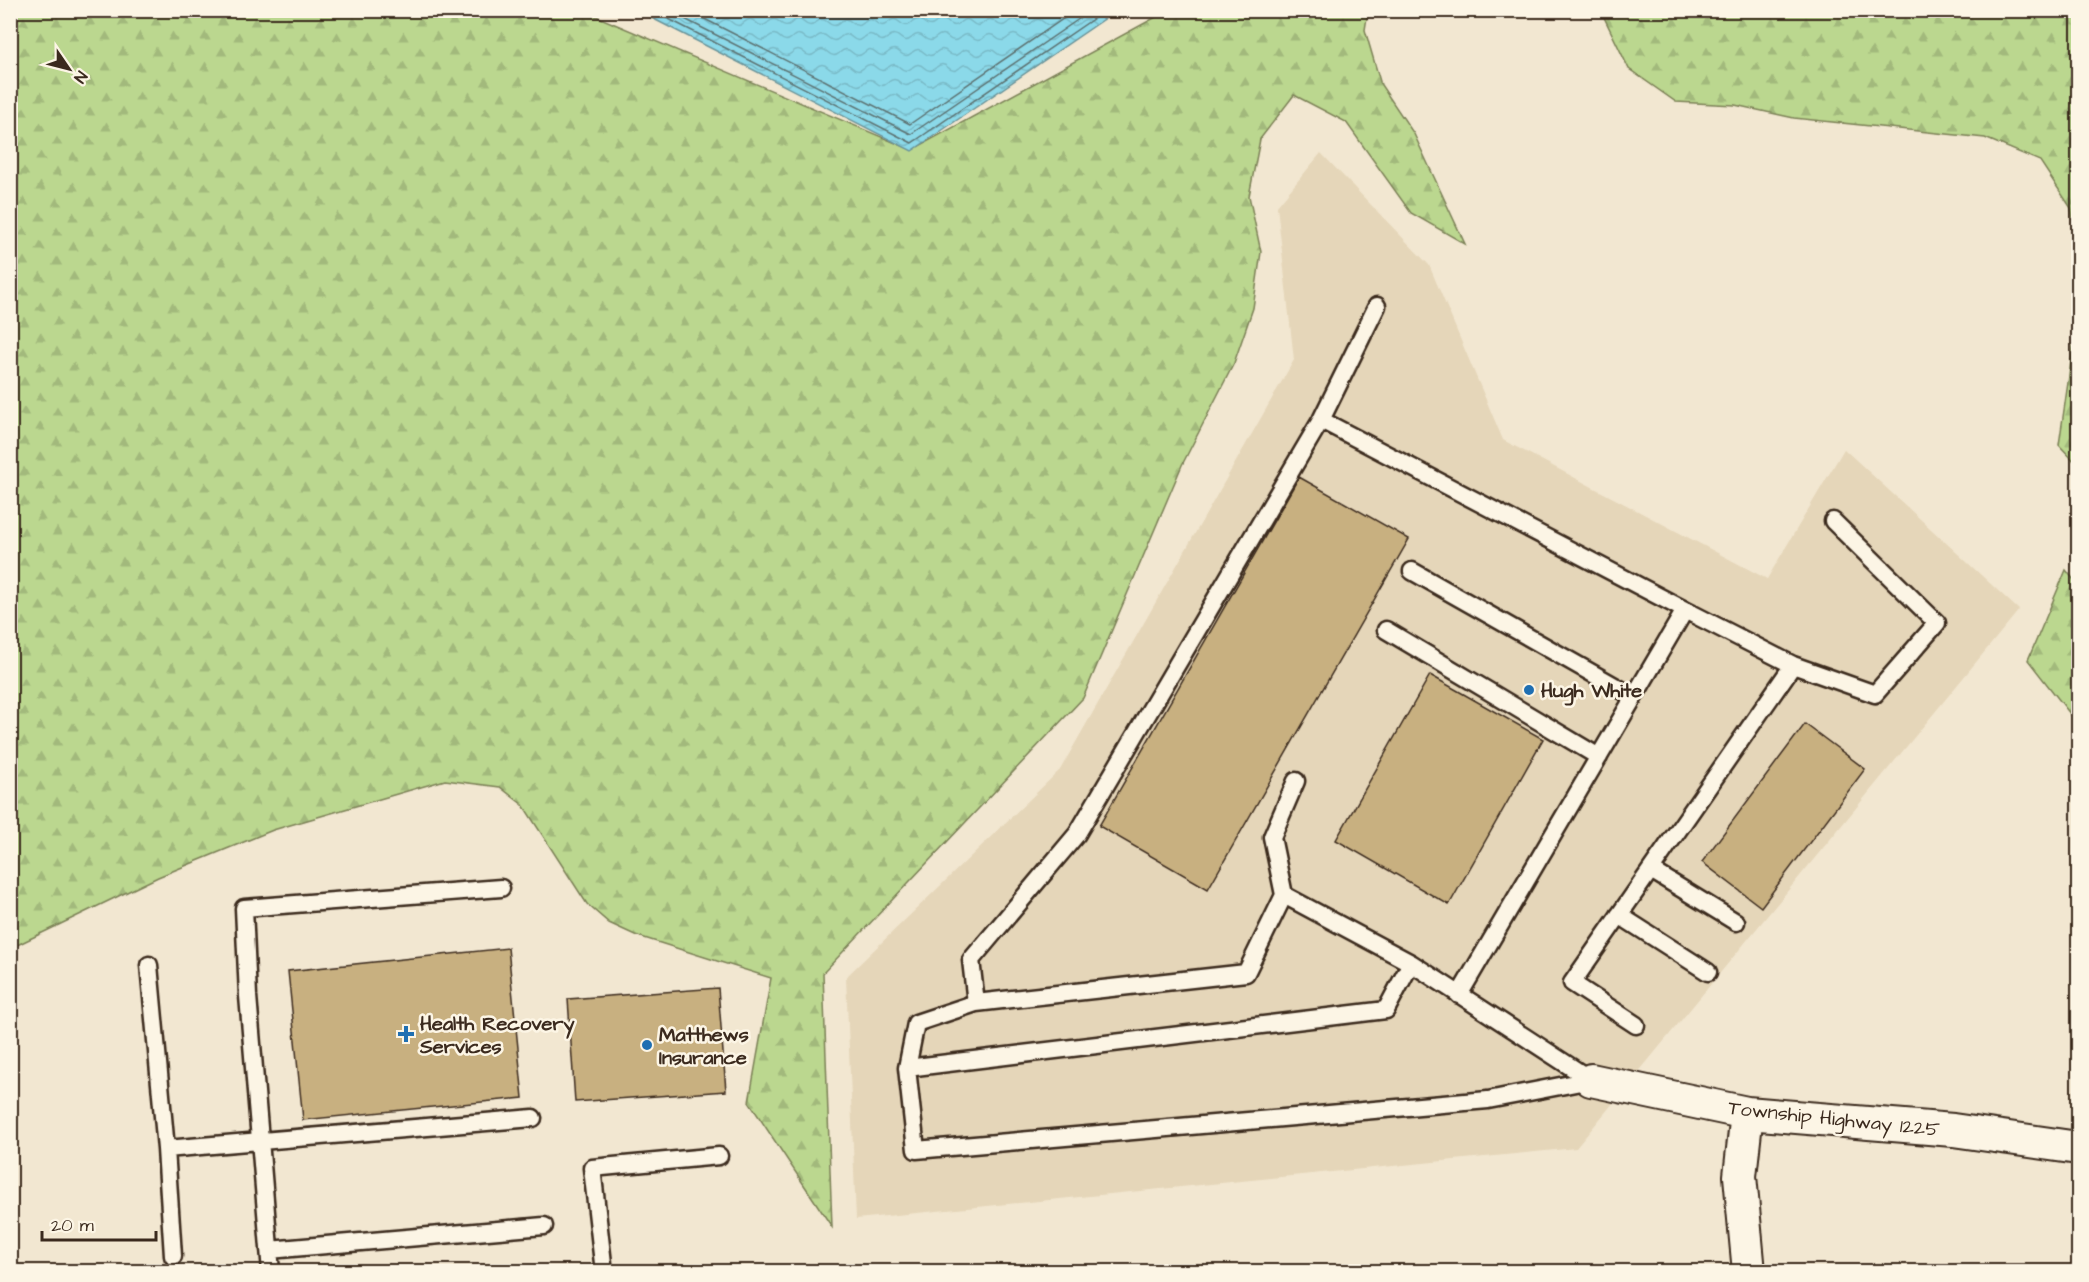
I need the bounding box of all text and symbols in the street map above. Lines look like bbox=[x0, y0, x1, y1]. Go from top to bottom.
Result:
north arrow bbox=[39, 39, 99, 99]
text: N bbox=[69, 67, 92, 87]
place label: Hugh White bbox=[1541, 677, 1642, 706]
marker: Hugh White bbox=[1522, 683, 1536, 697]
place label: Health Recovery Services bbox=[419, 1010, 574, 1061]
place label: Matthews Insurance bbox=[659, 1021, 749, 1072]
marker: Health Recovery Services bbox=[397, 1025, 415, 1043]
marker: Matthews Insurance bbox=[640, 1038, 654, 1052]
street label: Township Highway 1225 bbox=[1727, 1094, 1941, 1145]
scale bar bbox=[42, 1204, 156, 1242]
text: 20 m bbox=[51, 1213, 94, 1238]

